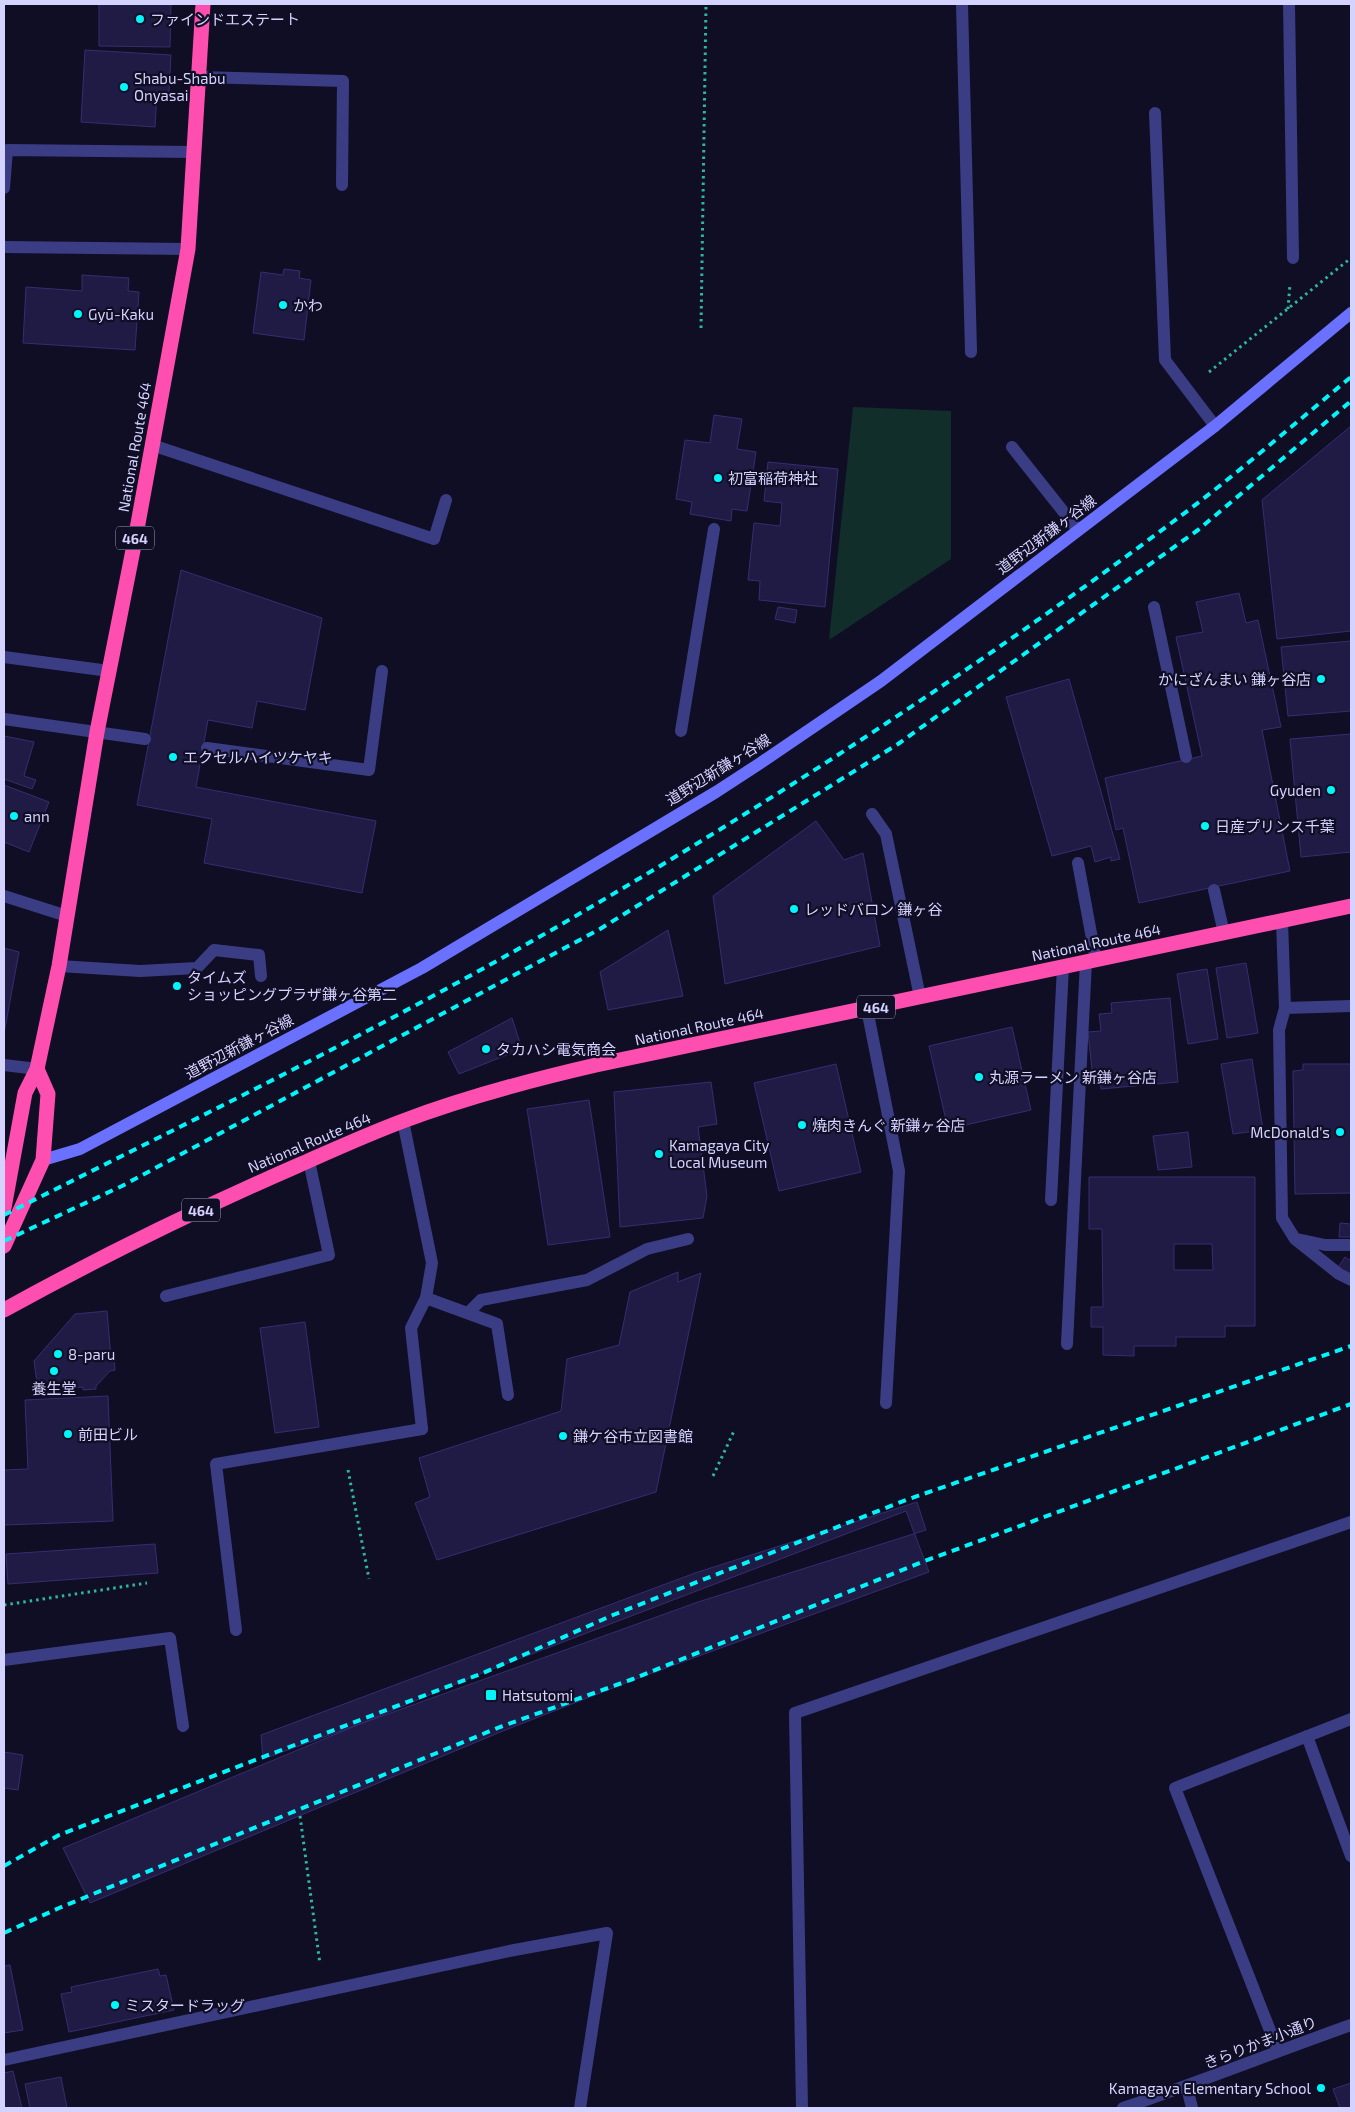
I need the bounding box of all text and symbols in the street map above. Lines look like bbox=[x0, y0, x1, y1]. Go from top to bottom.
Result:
place label: ファインドエステート bbox=[150, 10, 300, 28]
marker: ファインドエステート bbox=[134, 13, 146, 25]
place label: Shabu-Shabu Onyasai bbox=[134, 69, 226, 104]
marker: Shabu-Shabu Onyasai bbox=[118, 81, 130, 93]
place label: かわ bbox=[293, 296, 323, 314]
marker: かわ bbox=[277, 299, 289, 311]
place label: Gyū-Kaku bbox=[88, 305, 154, 323]
marker: Gyū-Kaku bbox=[72, 308, 84, 320]
street label: National Route 464 bbox=[114, 381, 154, 513]
place label: 初富稲荷神社 bbox=[728, 469, 818, 487]
marker: 初富稲荷神社 bbox=[712, 472, 724, 484]
street label: 道野辺新鎌ヶ谷線 bbox=[993, 491, 1099, 577]
road number: 464 bbox=[116, 526, 154, 550]
place label: かにざんまい 鎌ヶ谷店 bbox=[1158, 670, 1311, 688]
marker: かにざんまい 鎌ヶ谷店 bbox=[1315, 673, 1327, 685]
street label: 道野辺新鎌ヶ谷線 bbox=[662, 730, 774, 808]
place label: エクセルハイツケヤキ bbox=[183, 748, 333, 766]
marker: エクセルハイツケヤキ bbox=[167, 751, 179, 763]
place label: Gyuden bbox=[1270, 781, 1321, 799]
marker: Gyuden bbox=[1325, 784, 1337, 796]
place label: ann bbox=[24, 807, 50, 825]
marker: ann bbox=[8, 810, 20, 822]
place label: 日産プリンス千葉 bbox=[1215, 817, 1335, 835]
marker: 日産プリンス千葉 bbox=[1199, 820, 1211, 832]
place label: レッドバロン 鎌ヶ谷 bbox=[804, 900, 942, 918]
marker: レッドバロン 鎌ヶ谷 bbox=[788, 903, 800, 915]
street label: National Route 464 bbox=[1030, 920, 1162, 964]
place label: タイムズ ショッピングプラザ鎌ヶ谷第二 bbox=[187, 968, 397, 1003]
marker: タイムズ ショッピングプラザ鎌ヶ谷第二 bbox=[171, 980, 183, 992]
road number: 464 bbox=[857, 996, 895, 1019]
street label: National Route 464 bbox=[633, 1004, 765, 1048]
street label: 道野辺新鎌ヶ谷線 bbox=[182, 1010, 296, 1082]
place label: タカハシ電気商会 bbox=[496, 1040, 616, 1058]
marker: タカハシ電気商会 bbox=[480, 1043, 492, 1055]
place label: 丸源ラーメン 新鎌ヶ谷店 bbox=[989, 1068, 1157, 1086]
marker: 丸源ラーメン 新鎌ヶ谷店 bbox=[973, 1071, 985, 1083]
street label: National Route 464 bbox=[245, 1108, 373, 1176]
place label: 焼肉きんぐ 新鎌ヶ谷店 bbox=[812, 1116, 965, 1134]
marker: 焼肉きんぐ 新鎌ヶ谷店 bbox=[796, 1119, 808, 1131]
place label: McDonald's bbox=[1250, 1123, 1330, 1141]
marker: McDonald's bbox=[1334, 1126, 1346, 1138]
place label: Kamagaya City Local Museum bbox=[669, 1136, 769, 1171]
marker: Kamagaya City Local Museum bbox=[653, 1148, 665, 1160]
road number: 464 bbox=[182, 1198, 220, 1222]
place label: 8-paru bbox=[68, 1345, 115, 1363]
marker: 8-paru bbox=[52, 1348, 64, 1360]
marker: 養生堂 bbox=[48, 1365, 60, 1377]
place label: 養生堂 bbox=[31, 1379, 77, 1397]
place label: 前田ビル bbox=[78, 1425, 138, 1443]
place label: 鎌ケ谷市立図書館 bbox=[573, 1427, 693, 1445]
marker: 前田ビル bbox=[62, 1428, 74, 1440]
marker: 鎌ケ谷市立図書館 bbox=[557, 1430, 569, 1442]
place label: Hatsutomi bbox=[502, 1686, 573, 1704]
marker: Hatsutomi bbox=[484, 1688, 498, 1702]
place label: ミスタードラッグ bbox=[125, 1996, 245, 2014]
marker: ミスタードラッグ bbox=[109, 1999, 121, 2011]
street label: きらりかま小通り bbox=[1201, 2012, 1319, 2072]
place label: Kamagaya Elementary School bbox=[1109, 2079, 1312, 2097]
marker: Kamagaya Elementary School bbox=[1315, 2082, 1327, 2094]

